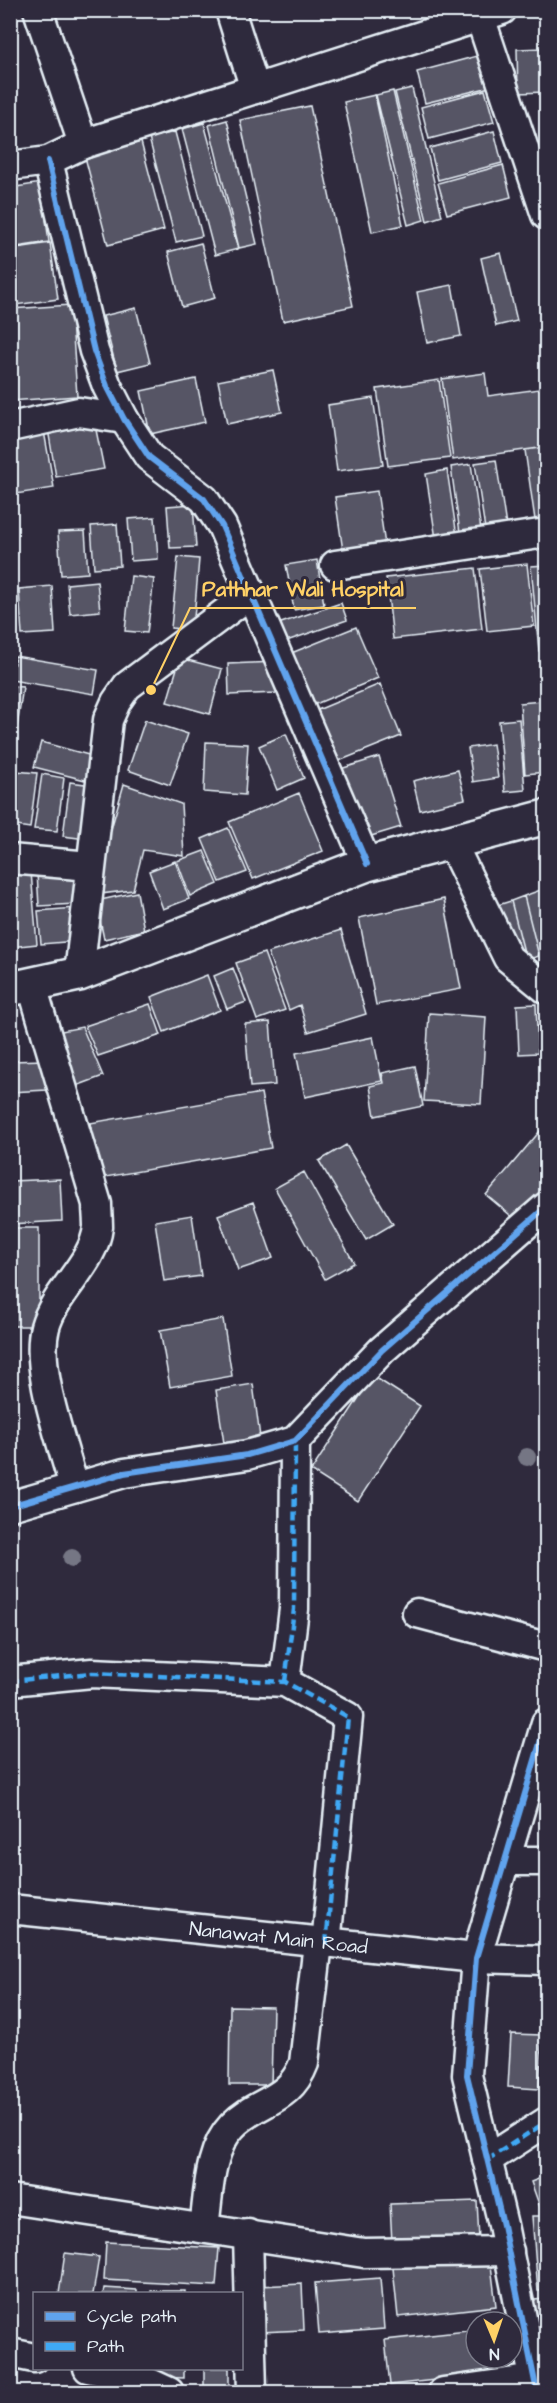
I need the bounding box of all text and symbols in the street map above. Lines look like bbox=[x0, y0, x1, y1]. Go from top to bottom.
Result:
callout: Pathhar Wali Hospital bbox=[190, 569, 416, 608]
text: Pathhar Wali Hospital bbox=[202, 575, 405, 605]
street label: Nanawat Main Road bbox=[188, 1915, 369, 1962]
legend bbox=[33, 2292, 243, 2370]
text: Cycle path bbox=[87, 2304, 176, 2330]
north arrow bbox=[464, 2310, 524, 2370]
text: Path bbox=[87, 2334, 124, 2359]
text: N bbox=[489, 2343, 500, 2365]

